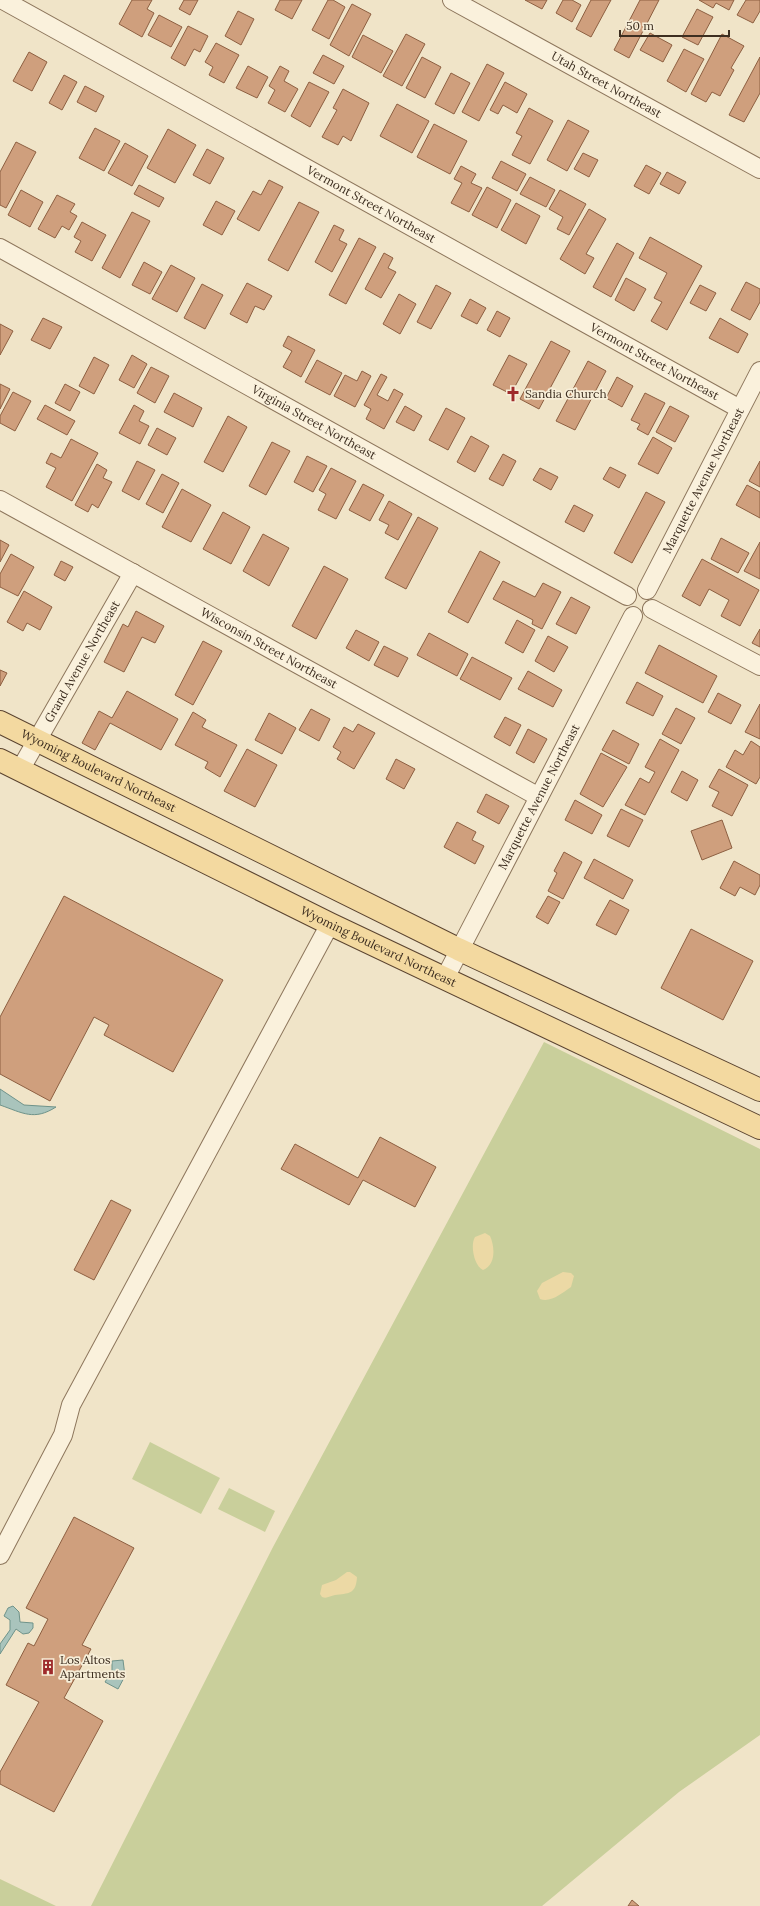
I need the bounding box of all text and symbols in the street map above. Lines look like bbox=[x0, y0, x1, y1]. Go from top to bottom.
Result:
scale bar bbox=[620, 12, 729, 38]
text: 50 m bbox=[626, 18, 654, 33]
street label: Utah Street Northeast bbox=[549, 48, 665, 121]
street label: Vermont Street Northeast bbox=[303, 162, 439, 246]
street label: Vermont Street Northeast bbox=[587, 319, 722, 403]
street label: Virginia Street Northeast bbox=[248, 381, 379, 462]
church icon: Sandia Church bbox=[504, 385, 522, 403]
place label: Sandia Church bbox=[525, 386, 607, 401]
street label: Marquette Avenue Northeast bbox=[659, 405, 747, 556]
street label: Grand Avenue Northeast bbox=[41, 597, 123, 725]
street label: Wisconsin Street Northeast bbox=[198, 604, 341, 692]
street label: Marquette Avenue Northeast bbox=[495, 721, 583, 872]
street label: Wyoming Boulevard Northeast bbox=[19, 726, 179, 815]
street label: Wyoming Boulevard Northeast bbox=[298, 903, 459, 990]
place label: Los Altos Apartments bbox=[59, 1652, 126, 1681]
building icon: Los Altos Apartments bbox=[39, 1658, 57, 1676]

